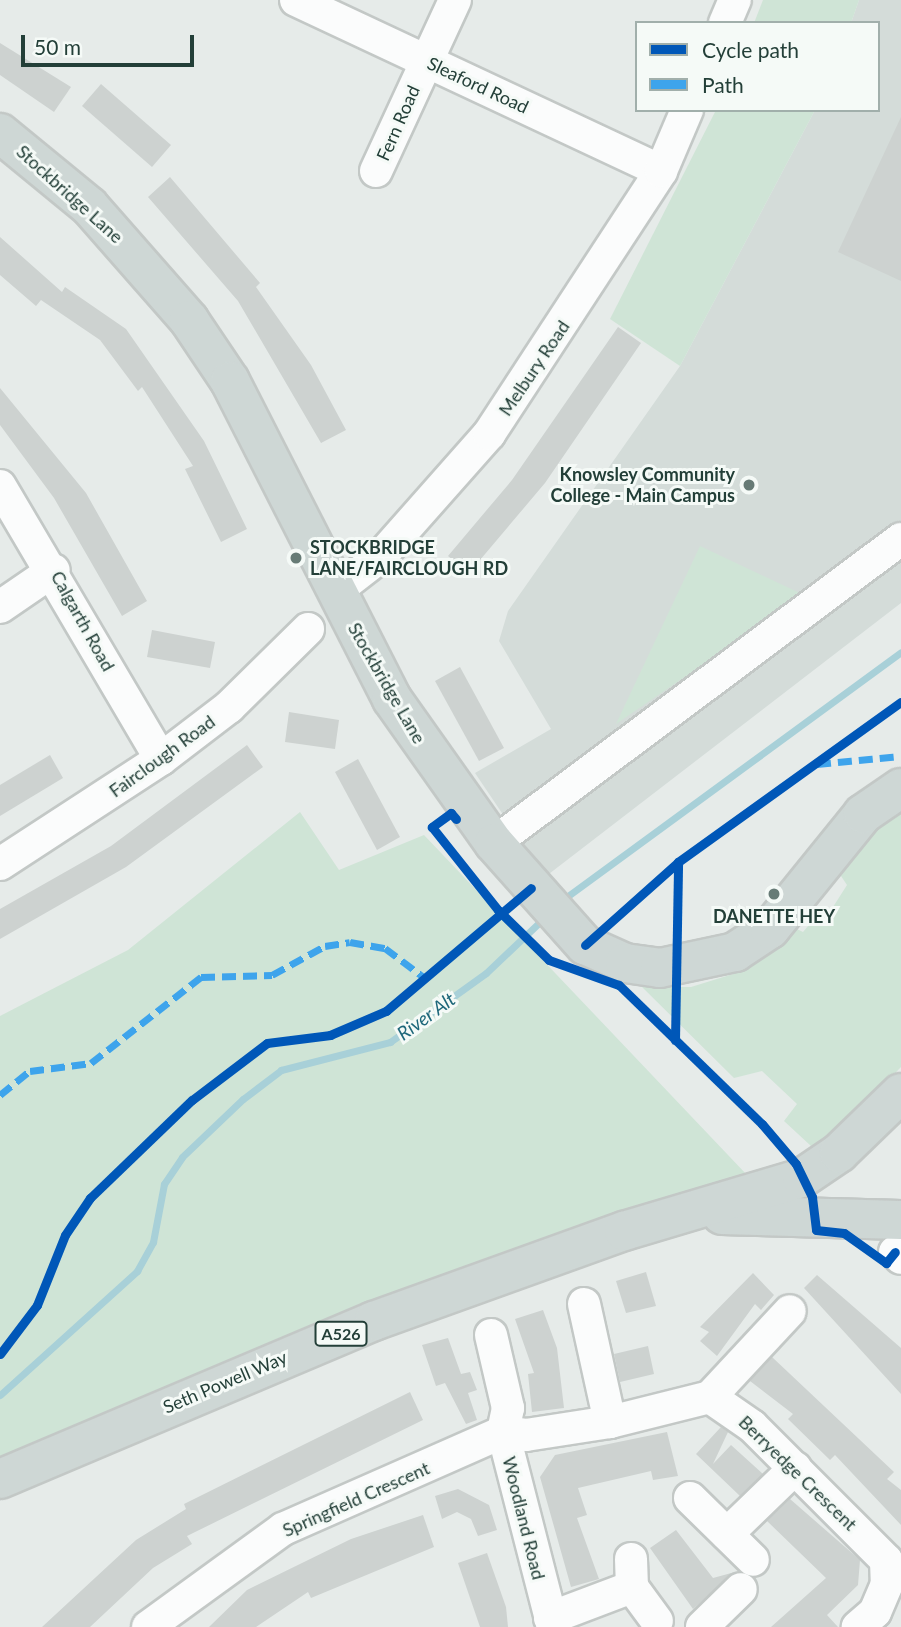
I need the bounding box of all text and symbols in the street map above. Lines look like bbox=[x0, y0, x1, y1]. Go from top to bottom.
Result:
scale bar bbox=[24, 21, 198, 65]
legend bbox=[635, 21, 880, 112]
text: 50 m bbox=[34, 34, 81, 59]
text: Cycle path bbox=[702, 37, 799, 62]
street label: Sleaford Road bbox=[424, 52, 532, 118]
text: Path bbox=[702, 72, 744, 97]
street label: Fern Road bbox=[372, 82, 424, 164]
street label: Stockbridge Lane bbox=[12, 141, 128, 247]
street label: Melbury Road bbox=[494, 316, 574, 420]
place label: Knowsley Community College - Main Campus bbox=[551, 464, 735, 506]
marker: Knowsley Community College - Main Campus bbox=[741, 477, 757, 493]
place label: STOCKBRIDGE LANE/FAIRCLOUGH RD bbox=[310, 537, 508, 580]
marker: STOCKBRIDGE LANE/FAIRCLOUGH RD bbox=[288, 550, 304, 566]
street label: Calgarth Road bbox=[47, 567, 119, 675]
street label: Stockbridge Lane bbox=[344, 619, 430, 747]
street label: Fairclough Road bbox=[105, 710, 219, 802]
marker: DANETTE HEY bbox=[766, 886, 782, 902]
place label: DANETTE HEY bbox=[713, 905, 835, 927]
water label: River Alt bbox=[392, 987, 460, 1045]
road number: A526 bbox=[313, 1322, 369, 1346]
street label: Seth Powell Way bbox=[160, 1346, 290, 1418]
street label: Berryedge Crescent bbox=[734, 1411, 862, 1535]
street label: Woodland Road bbox=[498, 1454, 550, 1582]
street label: Springfield Crescent bbox=[279, 1457, 433, 1541]

